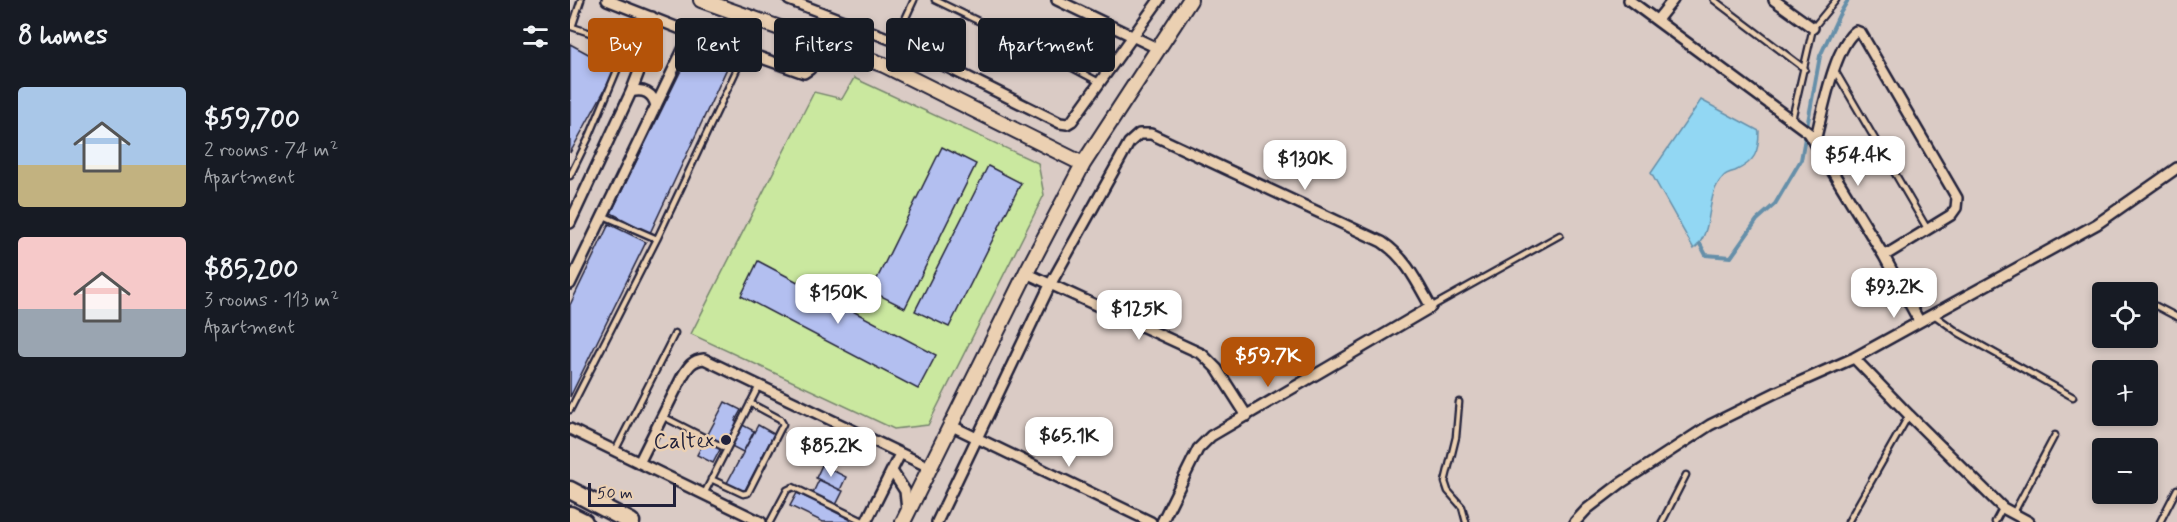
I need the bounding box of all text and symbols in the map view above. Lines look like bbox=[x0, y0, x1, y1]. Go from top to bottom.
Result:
chip: Buy bbox=[588, 18, 663, 72]
chip: Rent bbox=[675, 18, 762, 72]
chip: Filters bbox=[774, 18, 874, 72]
chip: New bbox=[886, 18, 966, 72]
chip: Apartment bbox=[978, 18, 1115, 72]
text: 8 homes bbox=[18, 19, 108, 53]
icon: filters bbox=[519, 20, 552, 53]
text: $59,700 bbox=[204, 103, 300, 137]
icon: home bbox=[66, 111, 138, 183]
pin: $54.4K bbox=[1809, 136, 1907, 187]
text: 2 rooms · 74 m² bbox=[204, 137, 338, 164]
pin: $130K bbox=[1263, 140, 1347, 191]
text: $54.4K bbox=[1825, 142, 1891, 169]
text: $130K bbox=[1277, 146, 1333, 173]
text: Apartment bbox=[204, 164, 295, 191]
text: $85,200 bbox=[204, 253, 298, 287]
icon: home bbox=[66, 261, 138, 333]
pin: $93.2K bbox=[1845, 268, 1943, 319]
pin: $150K bbox=[796, 274, 880, 325]
text: $93.2K bbox=[1865, 274, 1923, 301]
text: $150K bbox=[809, 280, 867, 307]
map controls bbox=[2092, 282, 2158, 504]
button: locate bbox=[2092, 282, 2158, 348]
text: 3 rooms · 113 m² bbox=[204, 287, 339, 314]
pin: $125K bbox=[1097, 290, 1181, 341]
text: $125K bbox=[1111, 296, 1167, 323]
text: Apartment bbox=[204, 314, 295, 341]
pin: $59.7K bbox=[1219, 337, 1317, 388]
text: $59.7K bbox=[1235, 343, 1301, 370]
button: + bbox=[2092, 360, 2158, 426]
pin: $65.1K bbox=[1020, 417, 1118, 468]
text: $65.1K bbox=[1039, 423, 1099, 450]
pin: $85.2K bbox=[782, 427, 880, 478]
place label: Caltex bbox=[653, 428, 714, 456]
marker: Caltex bbox=[719, 433, 733, 447]
text: $85.2K bbox=[800, 433, 862, 460]
button: − bbox=[2092, 438, 2158, 504]
scale bar bbox=[588, 480, 676, 508]
text: 50 m bbox=[597, 483, 633, 504]

